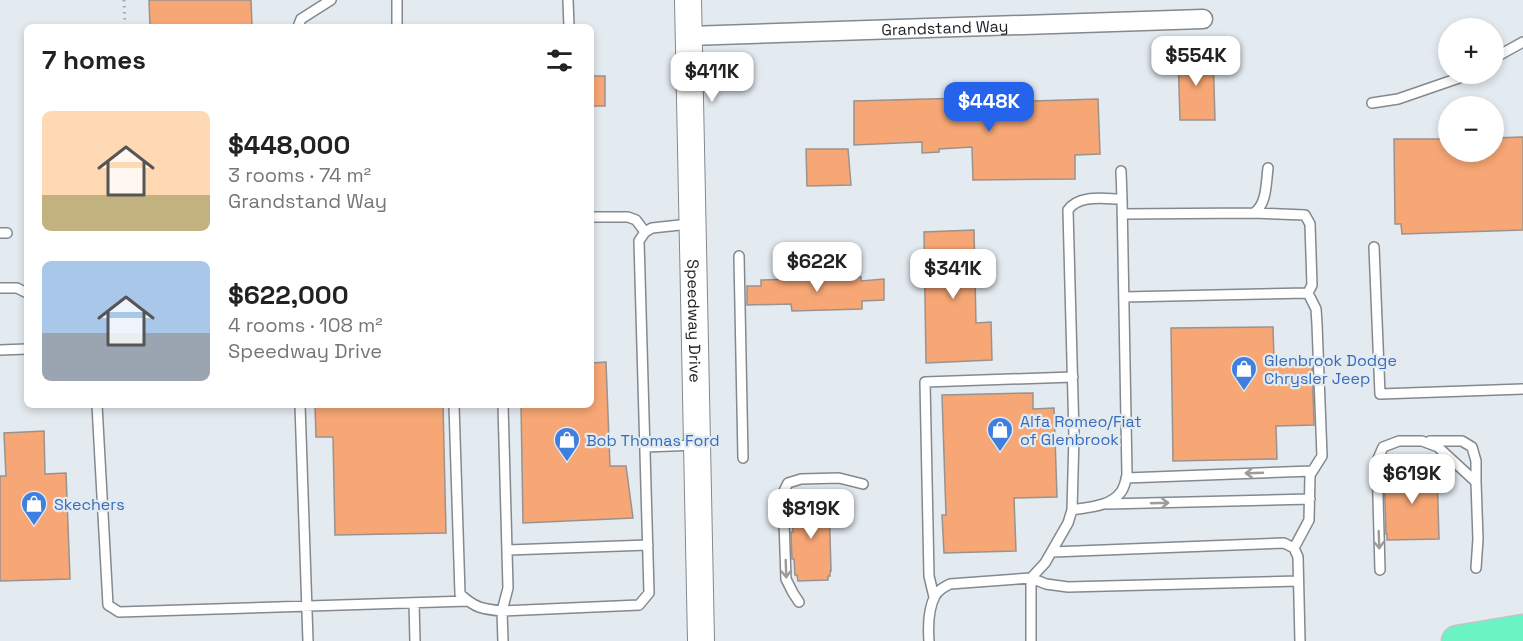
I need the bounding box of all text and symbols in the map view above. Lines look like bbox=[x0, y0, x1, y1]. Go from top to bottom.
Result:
street label: Grandstand Way bbox=[881, 15, 1009, 40]
map controls bbox=[1438, 18, 1504, 162]
button: + bbox=[1438, 18, 1504, 84]
pin: $554K bbox=[1154, 36, 1238, 87]
text: $554K bbox=[1165, 42, 1227, 68]
text: 7 homes bbox=[42, 43, 146, 77]
icon: filters bbox=[543, 44, 576, 77]
pin: $411K bbox=[670, 52, 754, 103]
text: $411K bbox=[685, 58, 739, 84]
pin: $448K bbox=[947, 82, 1031, 133]
text: $448K bbox=[958, 88, 1020, 114]
button: − bbox=[1438, 96, 1504, 162]
text: $448,000 bbox=[228, 128, 350, 162]
icon: home bbox=[90, 135, 162, 207]
text: 3 rooms · 74 m² bbox=[228, 162, 371, 188]
text: Grandstand Way bbox=[228, 188, 387, 214]
pin: $622K bbox=[775, 242, 859, 293]
text: $622K bbox=[787, 248, 847, 274]
pin: $341K bbox=[911, 249, 995, 300]
text: $341K bbox=[924, 255, 982, 281]
street label: Speedway Drive bbox=[683, 259, 706, 383]
text: $622,000 bbox=[228, 278, 348, 312]
icon: home bbox=[90, 285, 162, 357]
text: 4 rooms · 108 m² bbox=[228, 312, 383, 338]
text: Speedway Drive bbox=[228, 338, 382, 364]
place label: Glenbrook Dodge Chrysler Jeep bbox=[1264, 350, 1397, 389]
shop icon: Glenbrook Dodge Chrysler Jeep bbox=[1229, 354, 1259, 392]
place label: Alfa Romeo/Fiat of Glenbrook bbox=[1020, 411, 1142, 450]
shop icon: Alfa Romeo/Fiat of Glenbrook bbox=[985, 415, 1015, 453]
shop icon: Bob Thomas Ford bbox=[552, 425, 582, 463]
place label: Bob Thomas Ford bbox=[586, 430, 720, 451]
pin: $619K bbox=[1370, 454, 1454, 505]
text: $619K bbox=[1383, 460, 1441, 486]
one-way arrow bbox=[1244, 468, 1264, 479]
shop icon: Skechers bbox=[19, 489, 49, 527]
pin: $819K bbox=[769, 489, 853, 540]
place label: Skechers bbox=[54, 494, 125, 515]
text: $819K bbox=[782, 495, 840, 521]
one-way arrow bbox=[1149, 497, 1169, 509]
one-way arrow bbox=[1373, 530, 1384, 550]
one-way arrow bbox=[780, 559, 791, 579]

